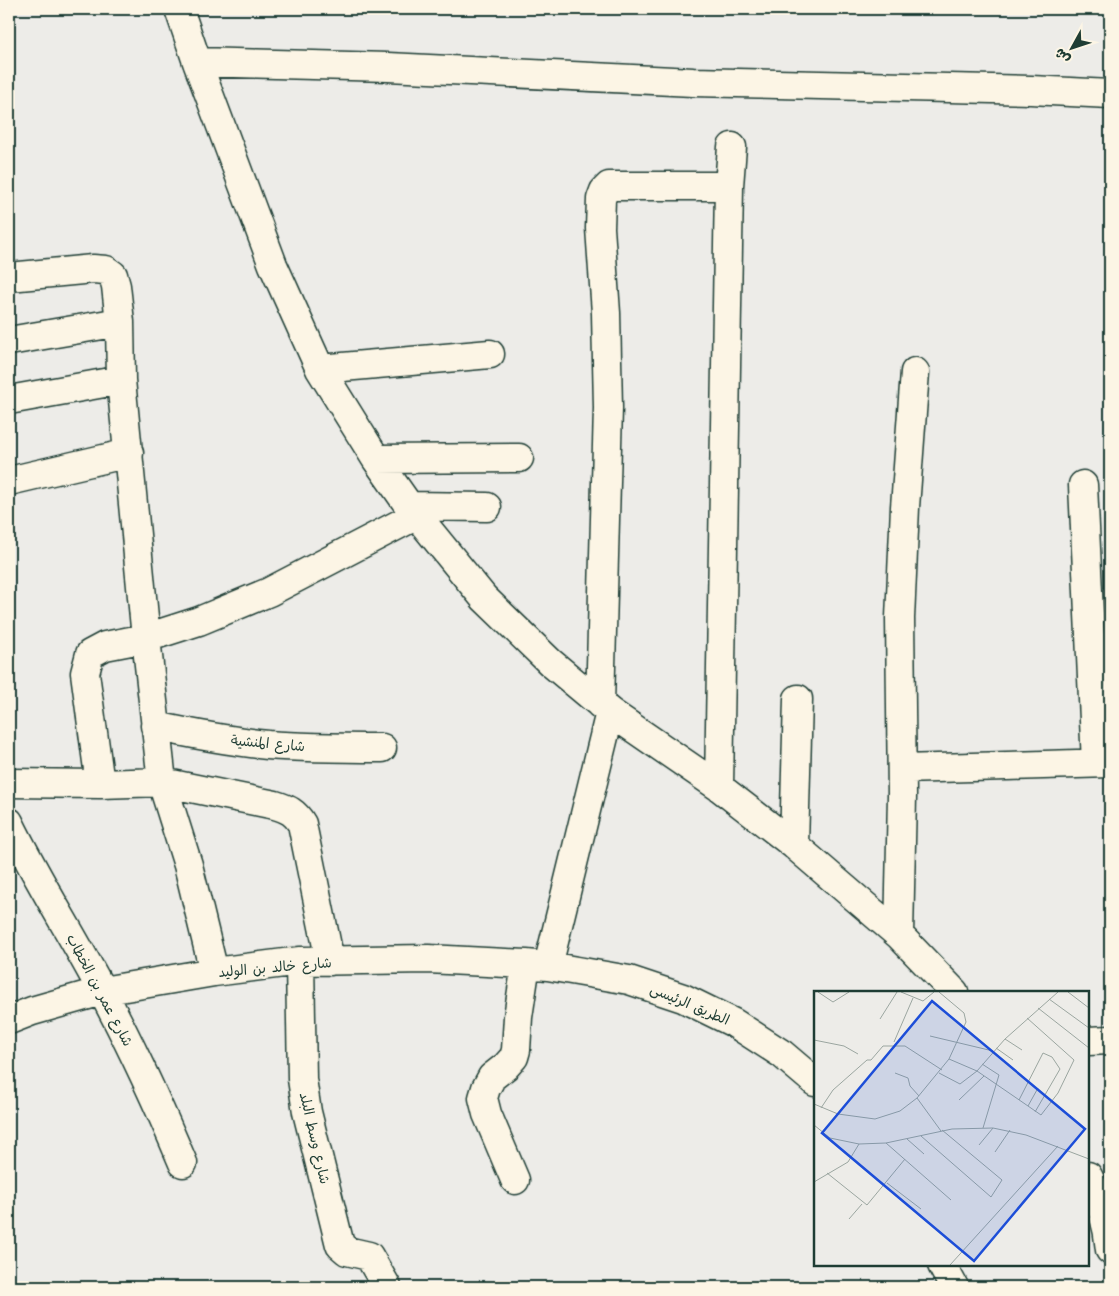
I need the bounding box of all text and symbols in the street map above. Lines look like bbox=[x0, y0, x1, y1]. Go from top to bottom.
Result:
north arrow bbox=[1046, 22, 1096, 72]
text: ش bbox=[1049, 43, 1076, 69]
street label: شارع المنشية bbox=[230, 730, 306, 758]
street label: شارع عمر بن الخطاب bbox=[60, 930, 138, 1051]
street label: شارع خالد بن الوليد bbox=[217, 952, 333, 984]
street label: الطريق الرئيسى bbox=[646, 978, 733, 1032]
inset map bbox=[814, 991, 1089, 1266]
street label: شارع وسط البلد bbox=[293, 1090, 335, 1186]

